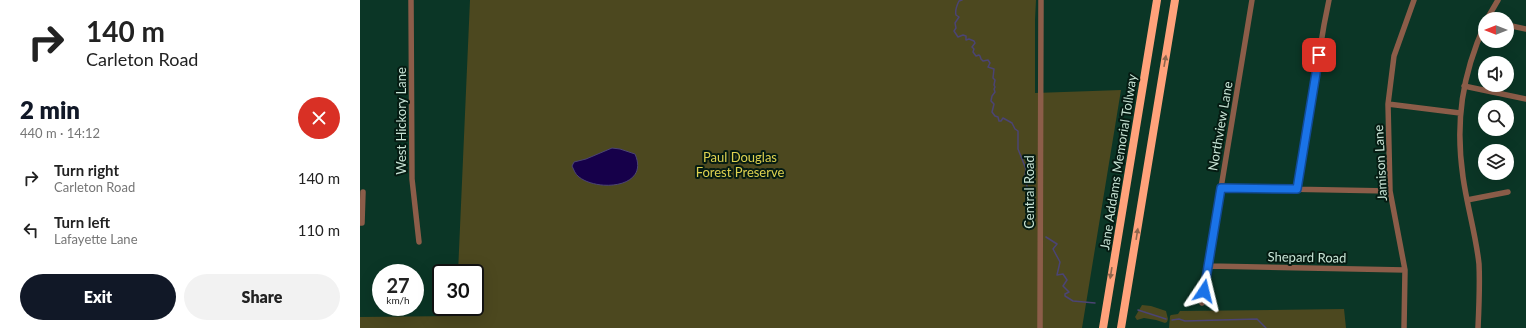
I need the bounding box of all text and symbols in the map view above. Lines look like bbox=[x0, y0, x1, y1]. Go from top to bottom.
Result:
north arrow bbox=[1478, 12, 1514, 48]
map controls bbox=[1478, 12, 1514, 180]
text: 140 m bbox=[86, 14, 165, 48]
icon: right bbox=[20, 16, 72, 68]
pin bbox=[1302, 38, 1336, 72]
icon: arrive bbox=[1308, 44, 1330, 66]
text: Carleton Road bbox=[86, 48, 198, 70]
one-way arrow bbox=[1162, 55, 1168, 67]
button: sound bbox=[1478, 56, 1514, 92]
street label: West Hickory Lane bbox=[393, 67, 409, 175]
street label: Jane Addams Memorial Tollway bbox=[1096, 73, 1140, 251]
street label: Northview Lane bbox=[1204, 80, 1236, 172]
text: 2 min bbox=[20, 95, 80, 124]
button: close bbox=[298, 97, 340, 139]
button: search bbox=[1478, 100, 1514, 136]
street label: Jamison Lane bbox=[1370, 124, 1390, 202]
text: 440 m · 14:12 bbox=[20, 125, 100, 141]
button: layers bbox=[1478, 144, 1514, 180]
park label: Paul Douglas Forest Preserve bbox=[696, 149, 785, 180]
street label: Central Road bbox=[1021, 155, 1037, 229]
text: Turn right bbox=[54, 161, 119, 179]
icon: right bbox=[20, 167, 42, 189]
text: 140 m bbox=[298, 169, 340, 187]
text: Carleton Road bbox=[54, 179, 135, 195]
text: Turn left bbox=[54, 213, 110, 231]
icon: left bbox=[20, 219, 42, 241]
text: 110 m bbox=[298, 221, 340, 239]
one-way arrow bbox=[1134, 228, 1140, 240]
text: Lafayette Lane bbox=[54, 231, 138, 247]
street label: Shepard Road bbox=[1267, 248, 1347, 266]
speed limit sign: 30 bbox=[432, 264, 484, 316]
one-way arrow bbox=[1108, 267, 1114, 279]
position arrow bbox=[1183, 270, 1225, 312]
text: 27 bbox=[386, 273, 410, 297]
button: Exit bbox=[20, 274, 176, 320]
button: Share bbox=[184, 274, 340, 320]
text: km/h bbox=[386, 294, 410, 306]

